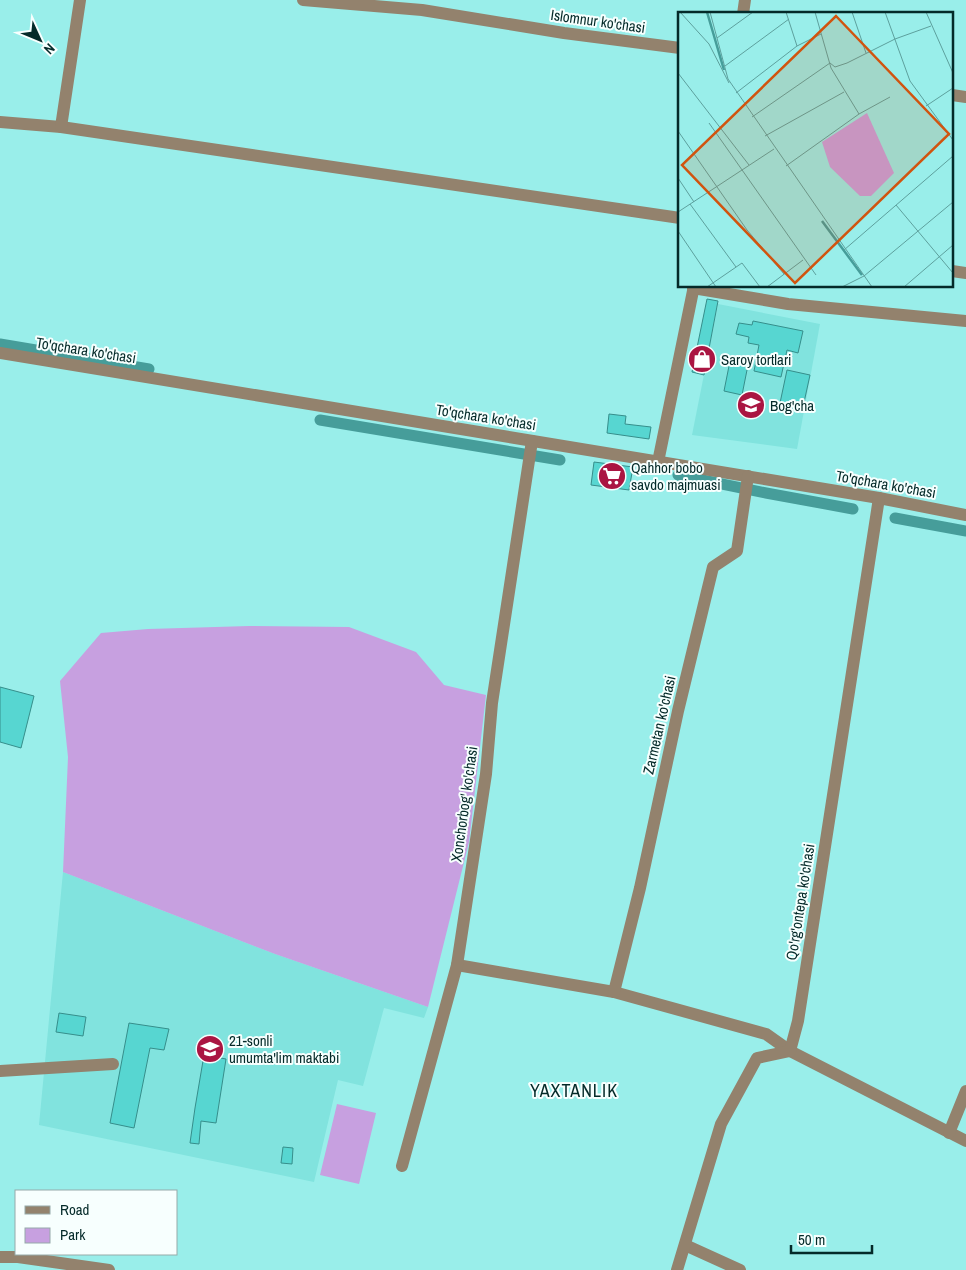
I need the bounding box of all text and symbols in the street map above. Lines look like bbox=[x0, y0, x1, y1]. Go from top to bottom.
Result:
street label: Islomnur ko'chasi bbox=[549, 4, 647, 38]
inset map bbox=[678, 12, 954, 288]
north arrow bbox=[15, 15, 65, 65]
text: N bbox=[40, 40, 59, 58]
street label: To'qchara ko'chasi bbox=[34, 332, 138, 368]
shop icon: Saroy tortlari bbox=[687, 344, 717, 374]
place label: Saroy tortlari bbox=[721, 349, 791, 370]
school or university icon: Bog'cha bbox=[736, 390, 766, 420]
place label: Bog'cha bbox=[770, 395, 814, 416]
street label: To'qchara ko'chasi bbox=[434, 399, 538, 435]
place label: Qahhor bobo savdo majmuasi bbox=[631, 457, 721, 495]
supermarket icon: Qahhor bobo savdo majmuasi bbox=[597, 461, 627, 491]
street label: To'qchara ko'chasi bbox=[834, 465, 938, 503]
street label: Zarmetan ko'chasi bbox=[637, 674, 681, 776]
street label: Xonchorbog' ko'chasi bbox=[445, 745, 483, 863]
street label: Qo'rg'ontepa ko'chasi bbox=[780, 842, 820, 962]
place label: 21-sonli umumta'lim maktabi bbox=[229, 1030, 339, 1068]
school or university icon: 21-sonli umumta'lim maktabi bbox=[195, 1034, 225, 1064]
district label: YAXTANLIK bbox=[530, 1078, 618, 1103]
legend bbox=[15, 1190, 178, 1255]
text: Road bbox=[60, 1199, 89, 1220]
scale bar bbox=[791, 1222, 872, 1254]
text: Park bbox=[60, 1224, 86, 1245]
text: 50 m bbox=[798, 1229, 825, 1250]

